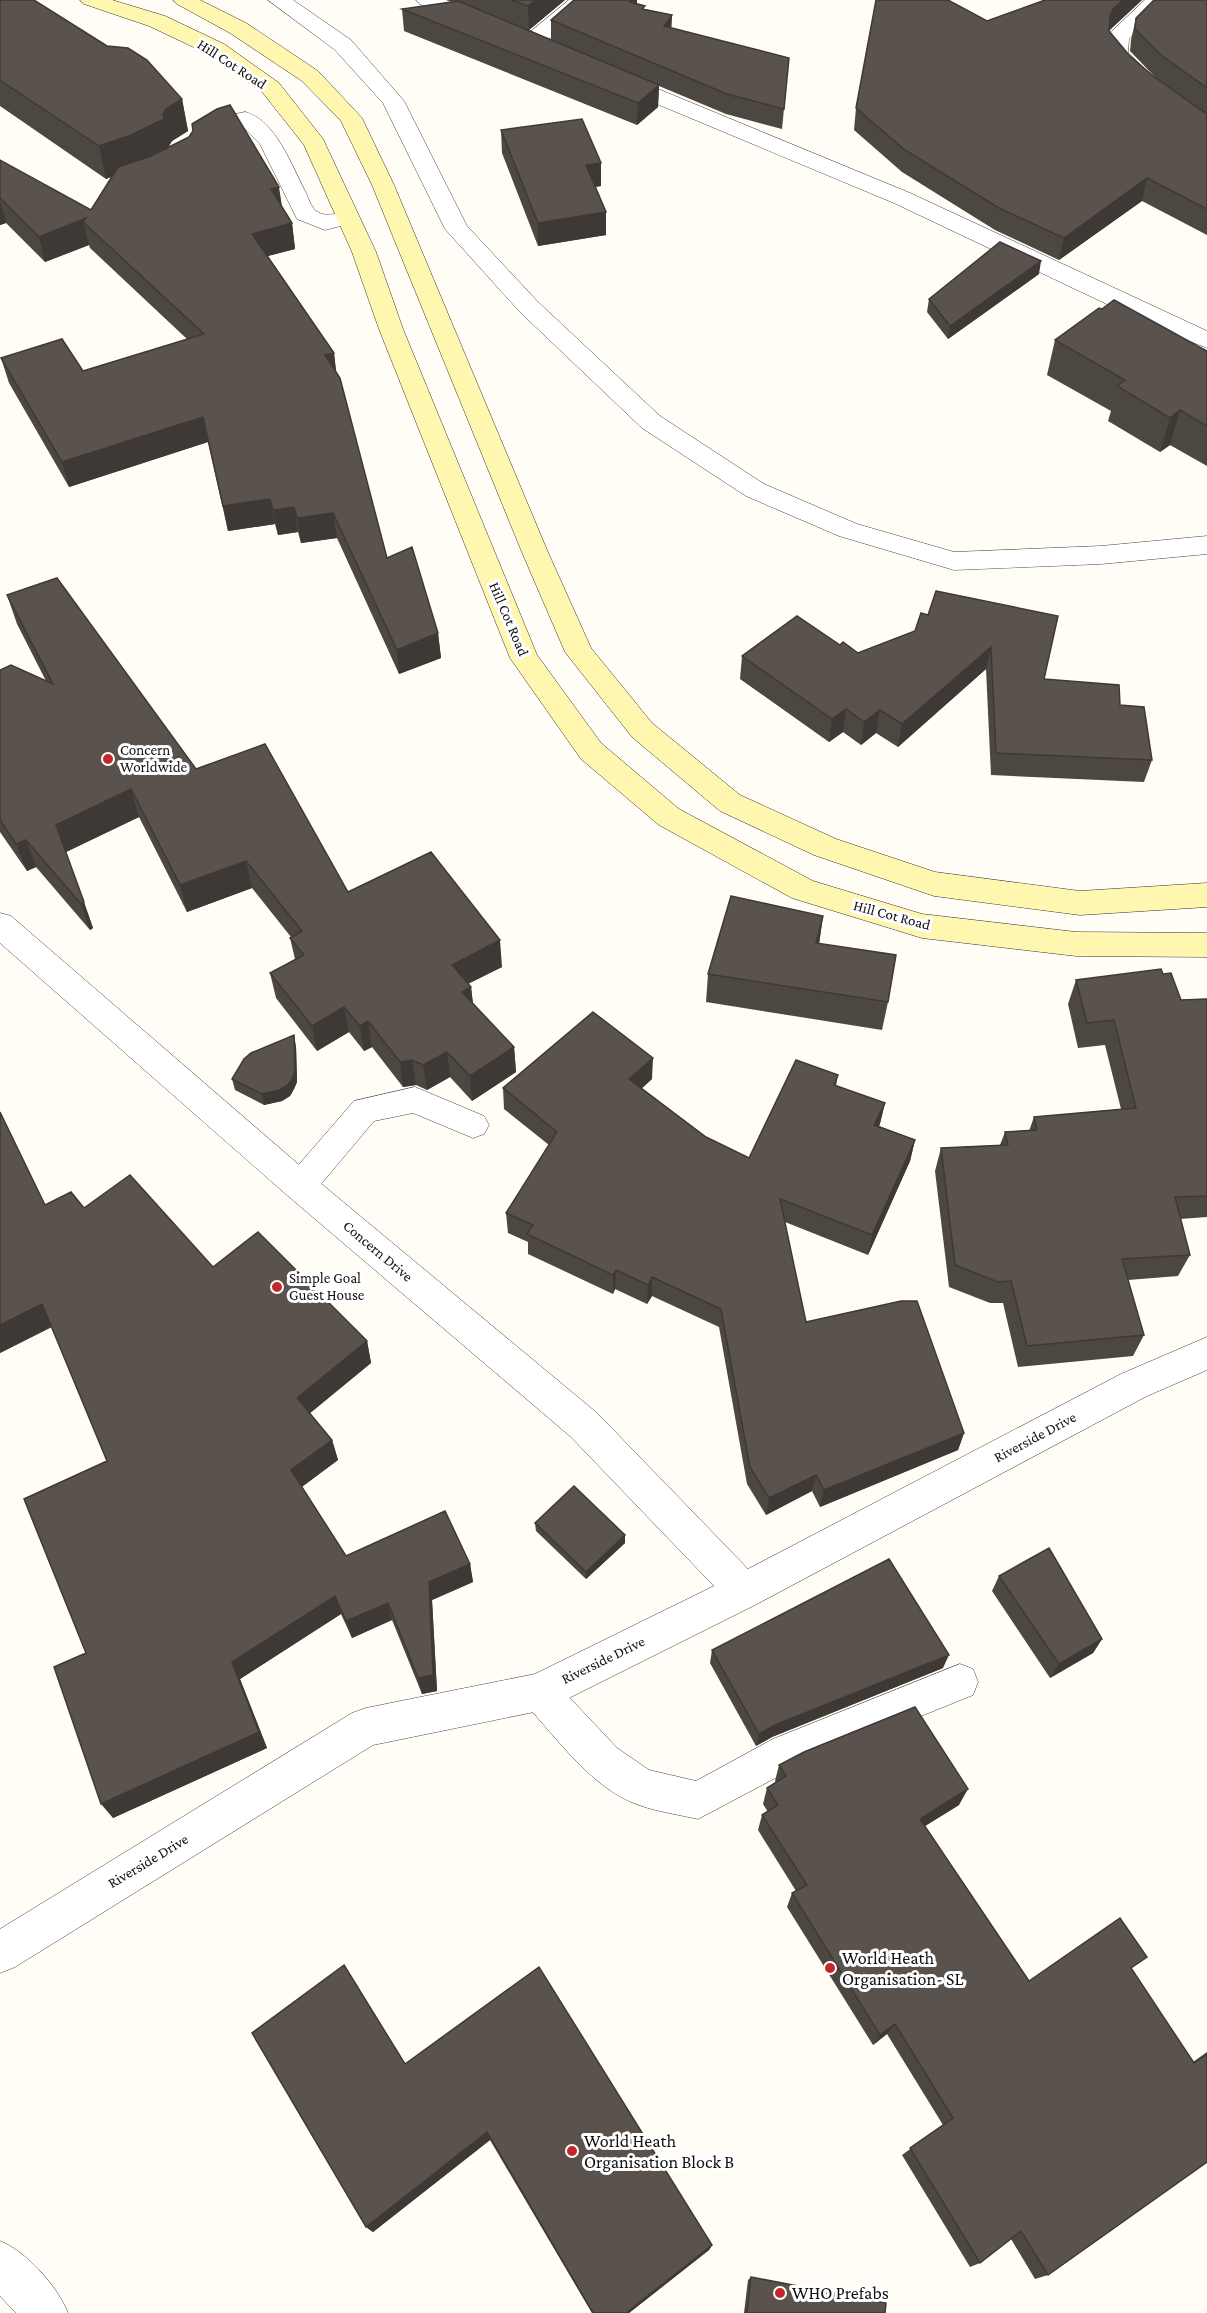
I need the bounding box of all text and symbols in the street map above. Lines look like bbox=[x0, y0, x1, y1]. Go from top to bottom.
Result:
street label: Hill Cot Road bbox=[195, 36, 270, 92]
street label: Hill Cot Road bbox=[486, 580, 532, 659]
place label: Concern Worldwide bbox=[120, 742, 188, 775]
marker: Concern Worldwide bbox=[101, 752, 115, 766]
street label: Hill Cot Road bbox=[852, 897, 932, 933]
street label: Concern Drive bbox=[340, 1217, 416, 1285]
place label: Simple Goal Guest House bbox=[289, 1270, 365, 1303]
marker: Simple Goal Guest House bbox=[270, 1280, 284, 1294]
street label: Riverside Drive bbox=[991, 1408, 1079, 1465]
street label: Riverside Drive bbox=[559, 1633, 648, 1687]
street label: Riverside Drive bbox=[105, 1831, 191, 1891]
place label: World Heath Organisation- SL bbox=[842, 1948, 963, 1989]
marker: World Heath Organisation- SL bbox=[823, 1961, 837, 1975]
place label: World Heath Organisation Block B bbox=[584, 2131, 734, 2172]
marker: World Heath Organisation Block B bbox=[565, 2144, 579, 2158]
place label: WHO Prefabs bbox=[792, 2283, 889, 2303]
marker: WHO Prefabs bbox=[773, 2286, 787, 2300]

